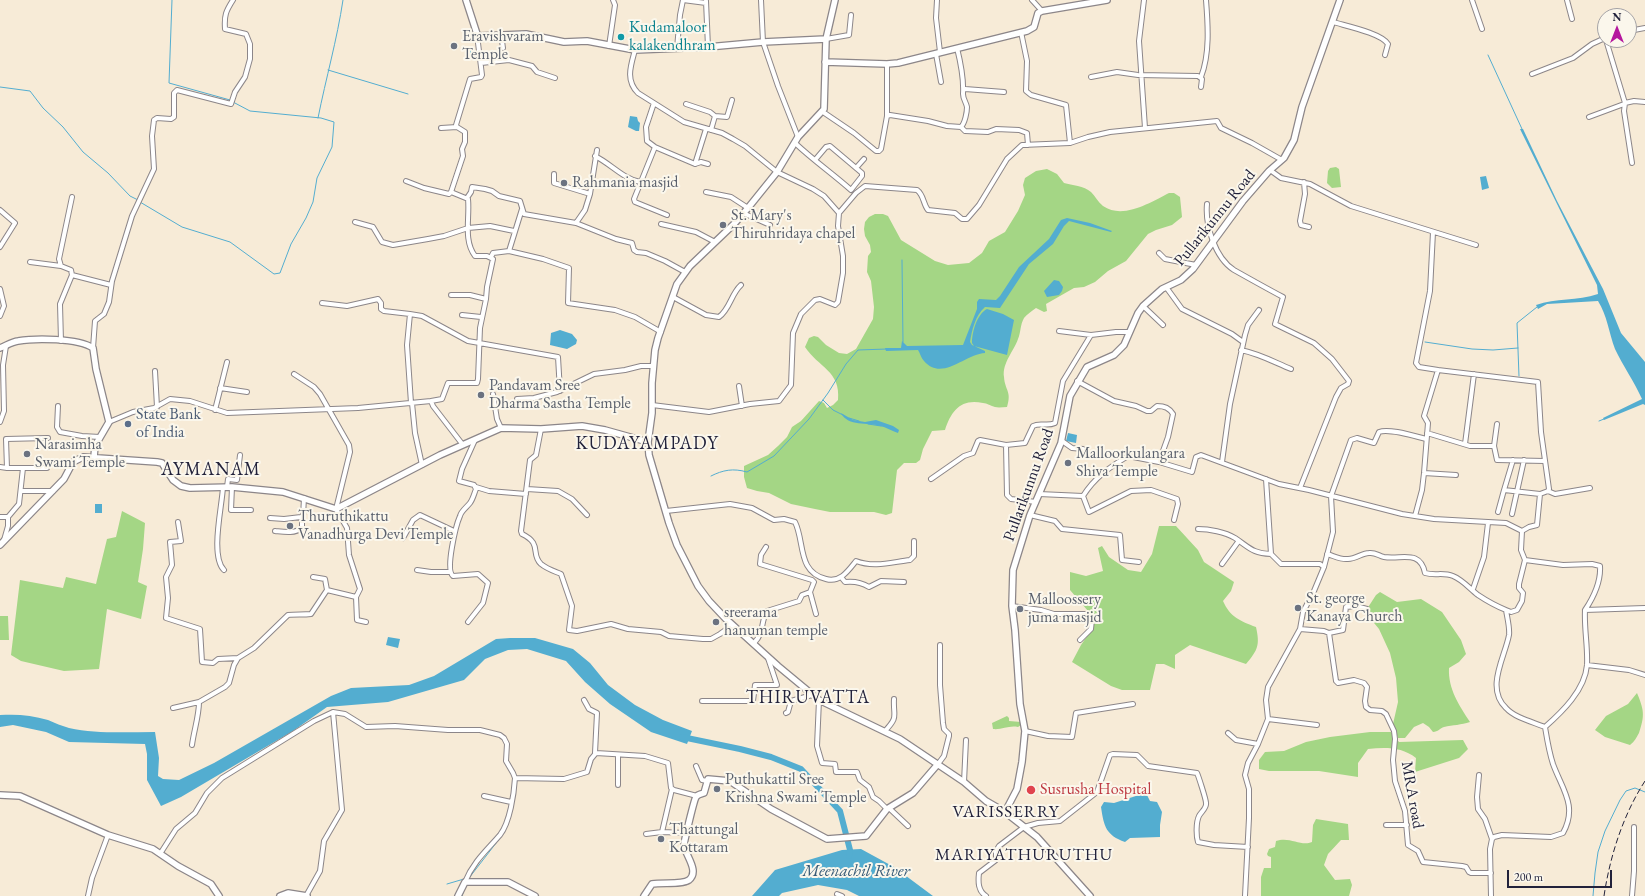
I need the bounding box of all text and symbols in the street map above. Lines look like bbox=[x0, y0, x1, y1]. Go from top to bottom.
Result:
north arrow bbox=[1597, 8, 1637, 48]
text: N bbox=[1613, 10, 1621, 24]
place label: Kudamaloor kalakendhram bbox=[629, 18, 716, 56]
place label: Eravishvaram Temple bbox=[462, 27, 544, 65]
marker: Kudamaloor kalakendhram bbox=[616, 32, 626, 42]
marker: Eravishvaram Temple bbox=[449, 41, 459, 51]
street label: Pullarikunnu Road bbox=[1170, 166, 1260, 270]
place label: Rahmania masjid bbox=[572, 173, 678, 193]
marker: Rahmania masjid bbox=[559, 178, 569, 188]
place label: St. Mary's Thiruhridaya chapel bbox=[731, 206, 855, 244]
marker: St. Mary's Thiruhridaya chapel bbox=[718, 220, 728, 230]
place label: Pandavam Sree Dharma Sastha Temple bbox=[489, 376, 631, 414]
marker: Pandavam Sree Dharma Sastha Temple bbox=[476, 390, 486, 400]
place label: State Bank of India bbox=[136, 405, 201, 443]
marker: State Bank of India bbox=[123, 419, 133, 429]
street label: Pullarikunnu Road bbox=[1000, 426, 1058, 544]
district label: KUDAYAMPADY bbox=[575, 433, 719, 455]
place label: Narasimha Swami Temple bbox=[35, 435, 125, 473]
place label: Malloorkulangara Shiva Temple bbox=[1076, 444, 1185, 482]
marker: Narasimha Swami Temple bbox=[22, 449, 32, 459]
marker: Malloorkulangara Shiva Temple bbox=[1063, 458, 1073, 468]
district label: AYMANAM bbox=[161, 459, 261, 481]
place label: Thuruthikattu Vanadhurga Devi Temple bbox=[298, 507, 453, 545]
marker: Thuruthikattu Vanadhurga Devi Temple bbox=[285, 521, 295, 531]
place label: St. george Kanaya Church bbox=[1306, 589, 1402, 627]
place label: Malloossery juma masjid bbox=[1028, 590, 1102, 628]
place label: sreerama hanuman temple bbox=[724, 603, 828, 641]
marker: St. george Kanaya Church bbox=[1293, 603, 1303, 613]
marker: Malloossery juma masjid bbox=[1015, 604, 1025, 614]
marker: sreerama hanuman temple bbox=[711, 617, 721, 627]
district label: THIRUVATTA bbox=[746, 687, 870, 709]
street label: MRA road bbox=[1397, 760, 1427, 830]
place label: Puthukattil Sree Krishna Swami Temple bbox=[725, 770, 867, 808]
place label: Susrusha Hospital bbox=[1040, 780, 1151, 800]
marker: Puthukattil Sree Krishna Swami Temple bbox=[712, 784, 722, 794]
marker: Susrusha Hospital bbox=[1025, 784, 1037, 796]
district label: VARISSERRY bbox=[953, 802, 1059, 822]
place label: Thattungal Kottaram bbox=[669, 820, 738, 858]
marker: Thattungal Kottaram bbox=[656, 834, 666, 844]
district label: MARIYATHURUTHU bbox=[935, 845, 1113, 865]
water label: Meenachil River bbox=[802, 861, 910, 881]
scale bar bbox=[1509, 862, 1614, 888]
text: 200 m bbox=[1514, 869, 1543, 885]

